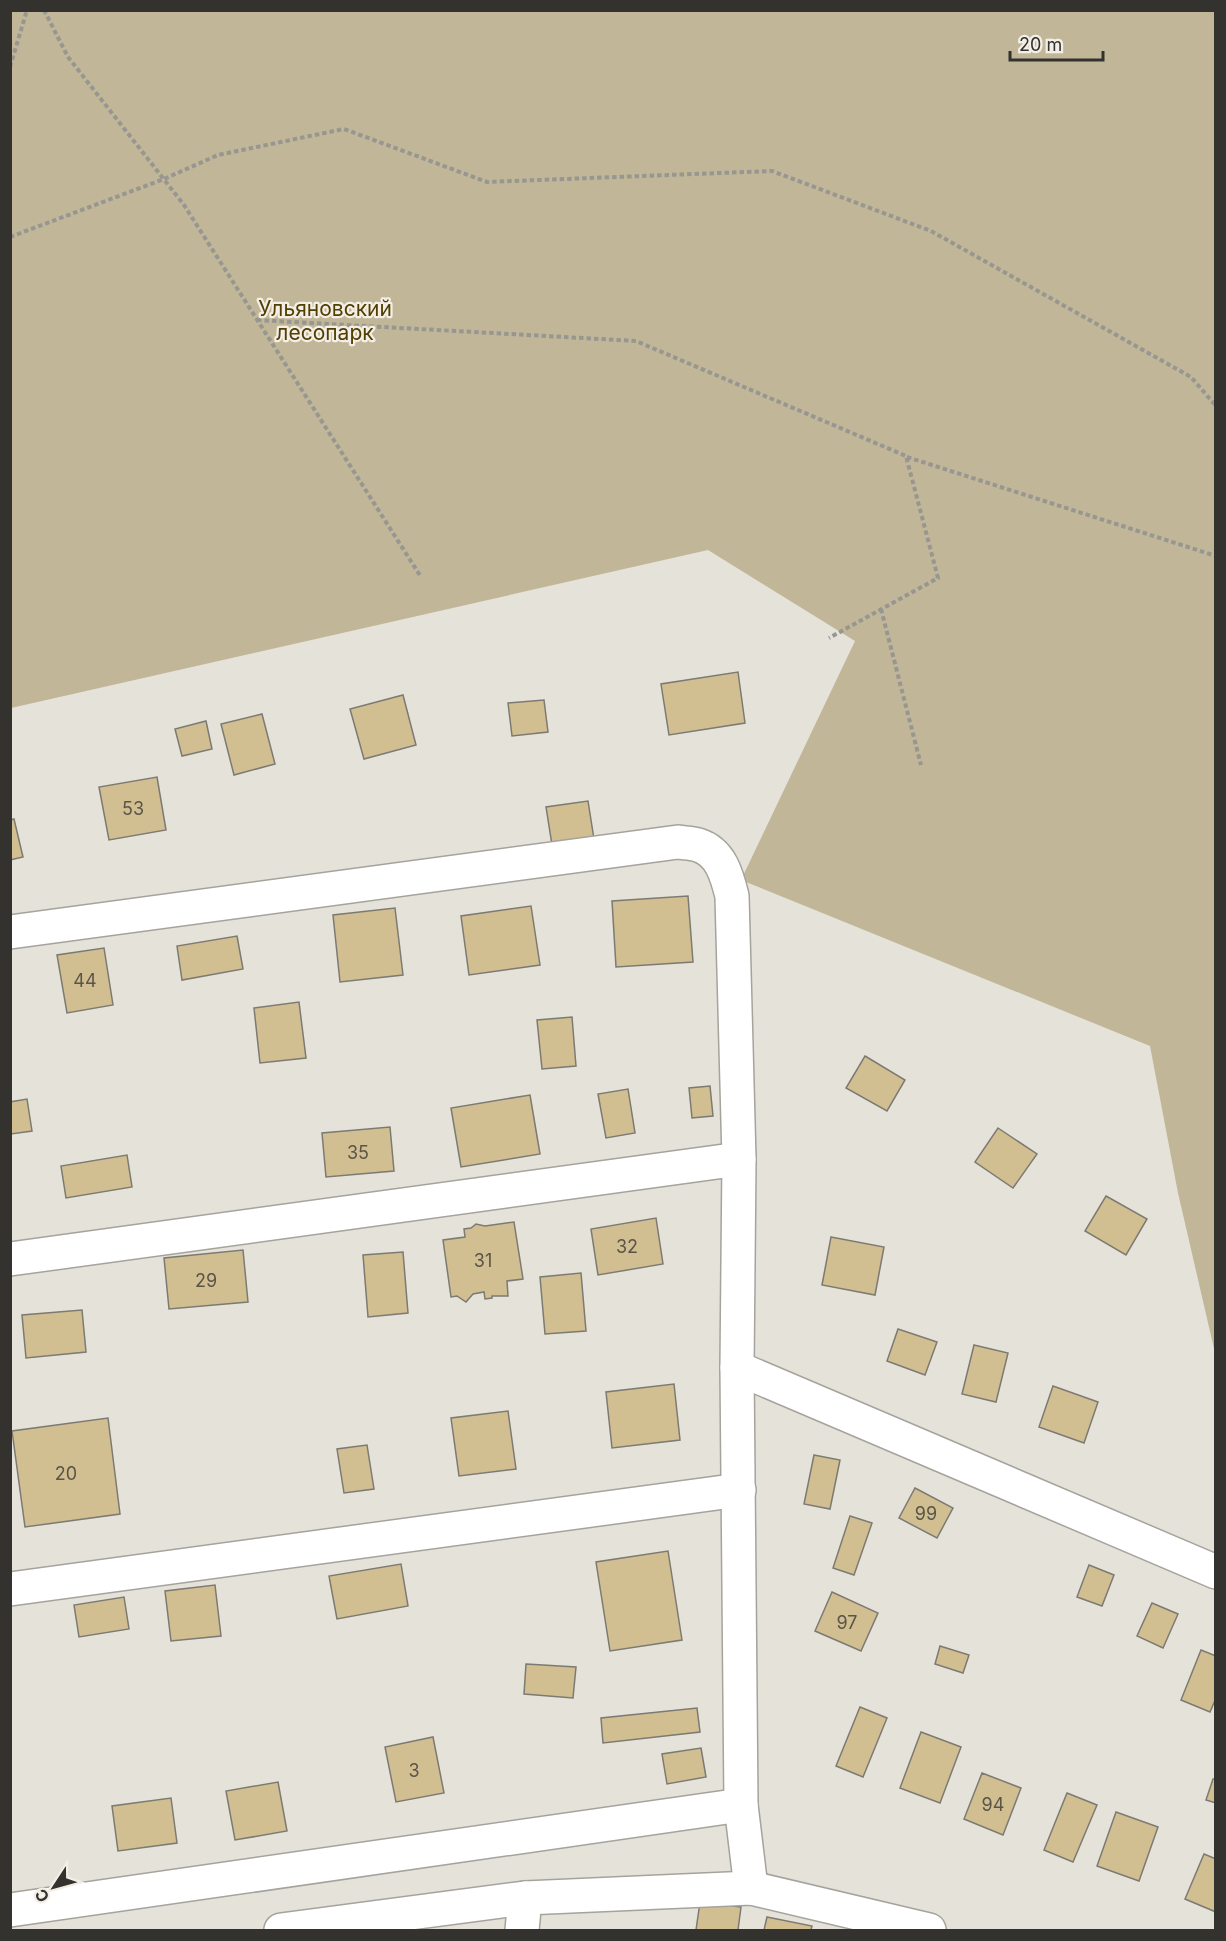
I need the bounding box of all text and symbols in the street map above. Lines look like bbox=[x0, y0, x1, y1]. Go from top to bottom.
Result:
scale bar bbox=[1010, 24, 1103, 62]
text: 20 m bbox=[1019, 34, 1062, 55]
park label: Ульяновский лесопарк bbox=[258, 296, 392, 345]
house number: 53 bbox=[122, 798, 144, 819]
house number: 44 bbox=[73, 970, 97, 991]
house number: 35 bbox=[347, 1142, 369, 1163]
house number: 32 bbox=[616, 1236, 638, 1257]
house number: 31 bbox=[474, 1250, 492, 1271]
house number: 29 bbox=[195, 1270, 217, 1291]
house number: 20 bbox=[55, 1463, 77, 1484]
house number: 99 bbox=[915, 1503, 937, 1524]
house number: 97 bbox=[837, 1612, 858, 1633]
house number: 3 bbox=[408, 1760, 420, 1781]
house number: 94 bbox=[982, 1794, 1004, 1815]
north arrow bbox=[24, 1857, 84, 1917]
text: С bbox=[30, 1885, 53, 1906]

